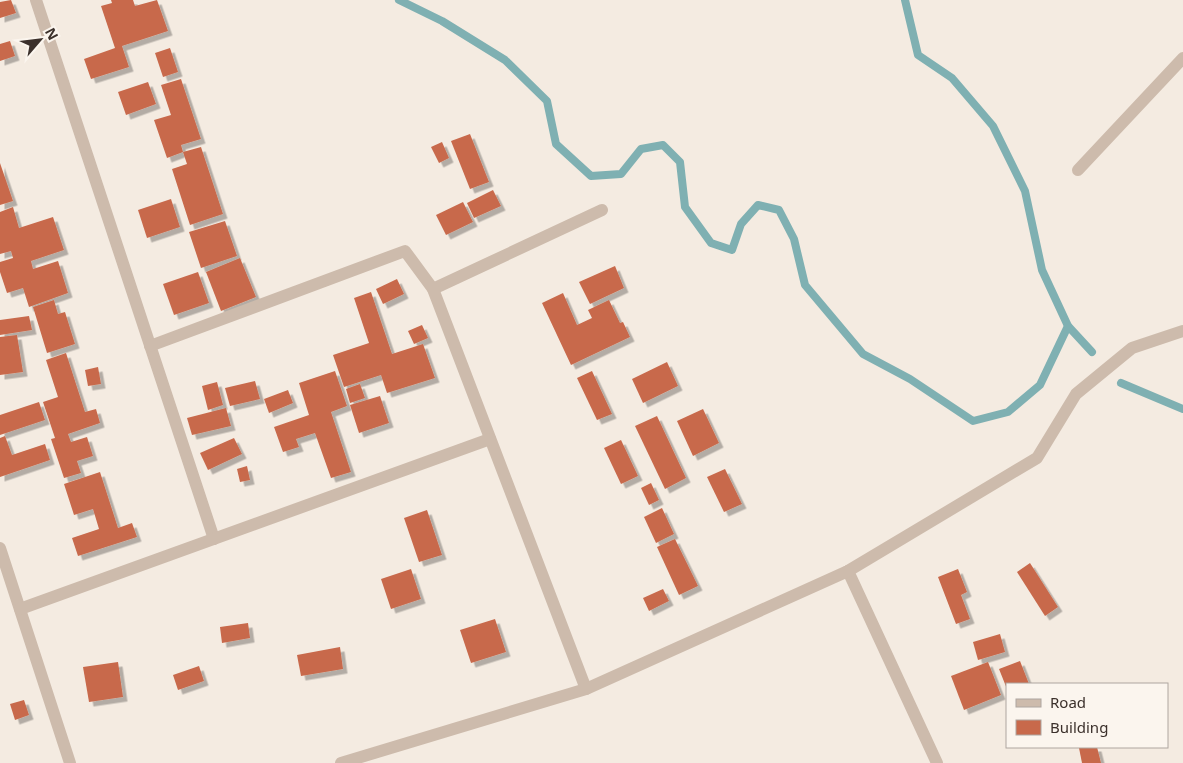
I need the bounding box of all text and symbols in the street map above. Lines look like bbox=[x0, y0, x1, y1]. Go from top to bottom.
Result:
north arrow bbox=[15, 15, 65, 65]
text: N bbox=[41, 24, 63, 43]
legend bbox=[1006, 683, 1168, 748]
text: Road bbox=[1050, 692, 1086, 712]
text: Building bbox=[1050, 717, 1108, 737]

